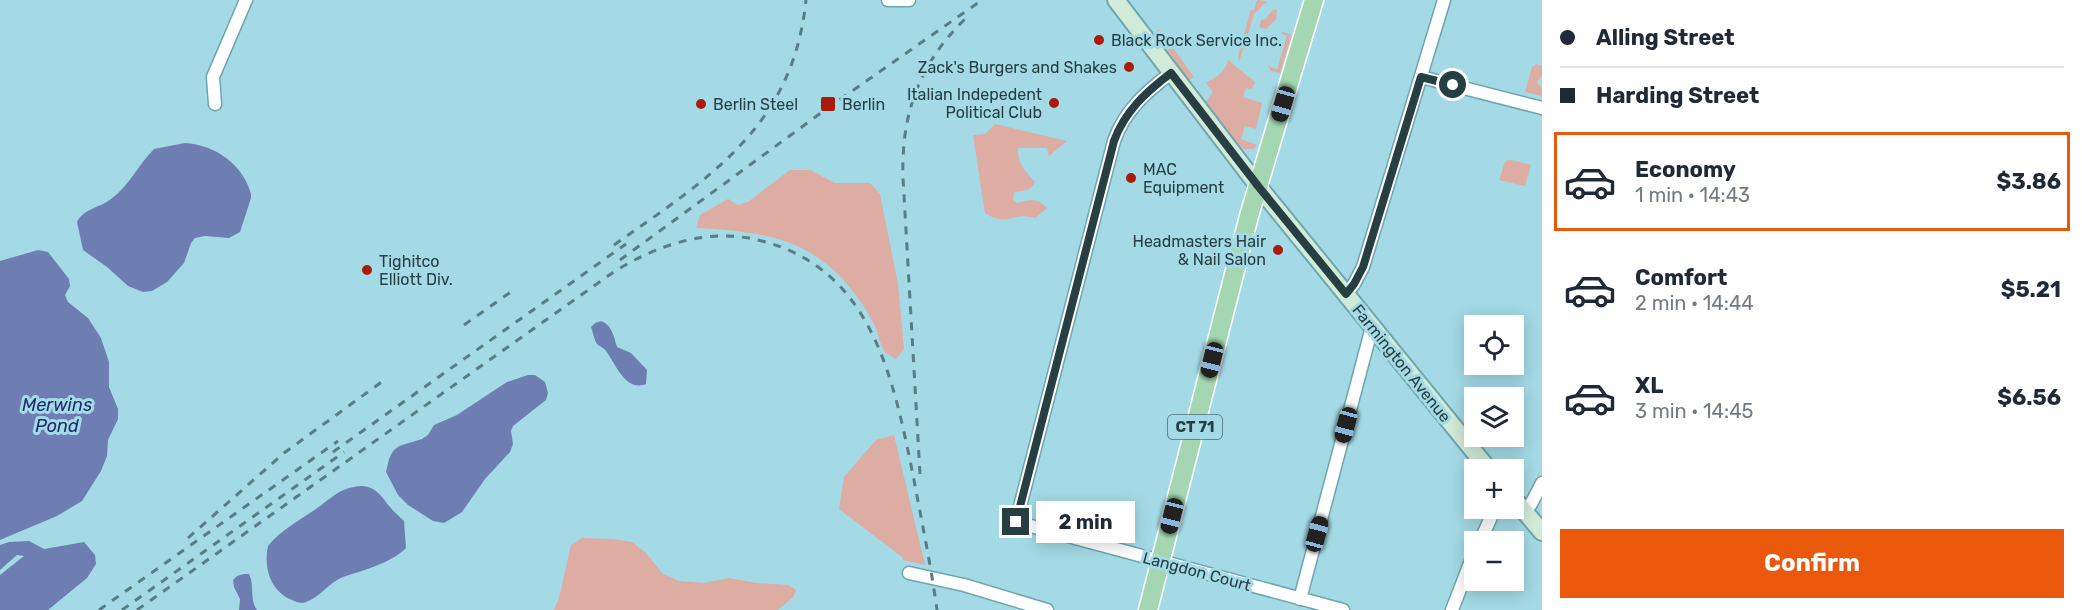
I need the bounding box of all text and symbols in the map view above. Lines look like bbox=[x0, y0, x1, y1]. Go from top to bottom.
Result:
text: Alling Street bbox=[1596, 24, 1735, 51]
place label: Black Rock Service Inc. bbox=[1111, 31, 1282, 50]
marker: Black Rock Service Inc. bbox=[1092, 33, 1106, 47]
place label: Zack's Burgers and Shakes bbox=[918, 58, 1117, 77]
marker: Zack's Burgers and Shakes bbox=[1122, 60, 1136, 74]
route start bbox=[1439, 71, 1466, 98]
text: Harding Street bbox=[1596, 82, 1759, 109]
car bbox=[1269, 84, 1297, 124]
place label: Italian Indepedent Political Club bbox=[907, 85, 1042, 122]
place label: Berlin Steel bbox=[713, 95, 798, 114]
marker: Berlin bbox=[819, 95, 837, 113]
place label: Berlin bbox=[842, 95, 885, 114]
marker: Italian Indepedent Political Club bbox=[1047, 96, 1061, 110]
marker: Berlin Steel bbox=[694, 97, 708, 111]
icon: car bbox=[1563, 155, 1617, 209]
text: Economy bbox=[1635, 156, 1736, 183]
place label: MAC Equipment bbox=[1143, 160, 1224, 197]
text: $3.86 bbox=[1996, 168, 2061, 195]
marker: MAC Equipment bbox=[1124, 171, 1138, 185]
text: 1 min · 14:43 bbox=[1635, 183, 1750, 207]
place label: Headmasters Hair & Nail Salon bbox=[1132, 232, 1266, 269]
marker: Headmasters Hair & Nail Salon bbox=[1271, 243, 1285, 257]
place label: Tighitco Elliott Div. bbox=[379, 252, 453, 289]
marker: Tighitco Elliott Div. bbox=[360, 263, 374, 277]
icon: car bbox=[1563, 263, 1617, 317]
text: Comfort bbox=[1635, 264, 1727, 291]
text: $5.21 bbox=[2001, 276, 2061, 303]
text: 2 min · 14:44 bbox=[1635, 291, 1754, 315]
street label: Farmington Avenue bbox=[1348, 301, 1455, 426]
map controls bbox=[1464, 315, 1524, 591]
button: locate bbox=[1464, 315, 1524, 375]
car bbox=[1199, 340, 1225, 380]
icon: car bbox=[1563, 371, 1617, 425]
text: XL bbox=[1635, 372, 1663, 399]
text: $6.56 bbox=[1997, 384, 2061, 411]
button: layers bbox=[1464, 387, 1524, 447]
water label: Merwins Pond bbox=[22, 394, 92, 437]
text: 3 min · 14:45 bbox=[1635, 399, 1753, 423]
car bbox=[1333, 405, 1359, 445]
road number: CT 71 bbox=[1168, 415, 1222, 439]
button: + bbox=[1464, 459, 1524, 519]
car bbox=[1159, 496, 1185, 536]
callout: 2 min bbox=[1037, 501, 1136, 543]
route end bbox=[1002, 508, 1029, 535]
text: 2 min bbox=[1058, 510, 1113, 534]
car bbox=[1304, 514, 1330, 554]
button: Confirm bbox=[1560, 529, 2064, 598]
button: − bbox=[1464, 531, 1524, 591]
street label: Langdon Court bbox=[1141, 548, 1253, 595]

